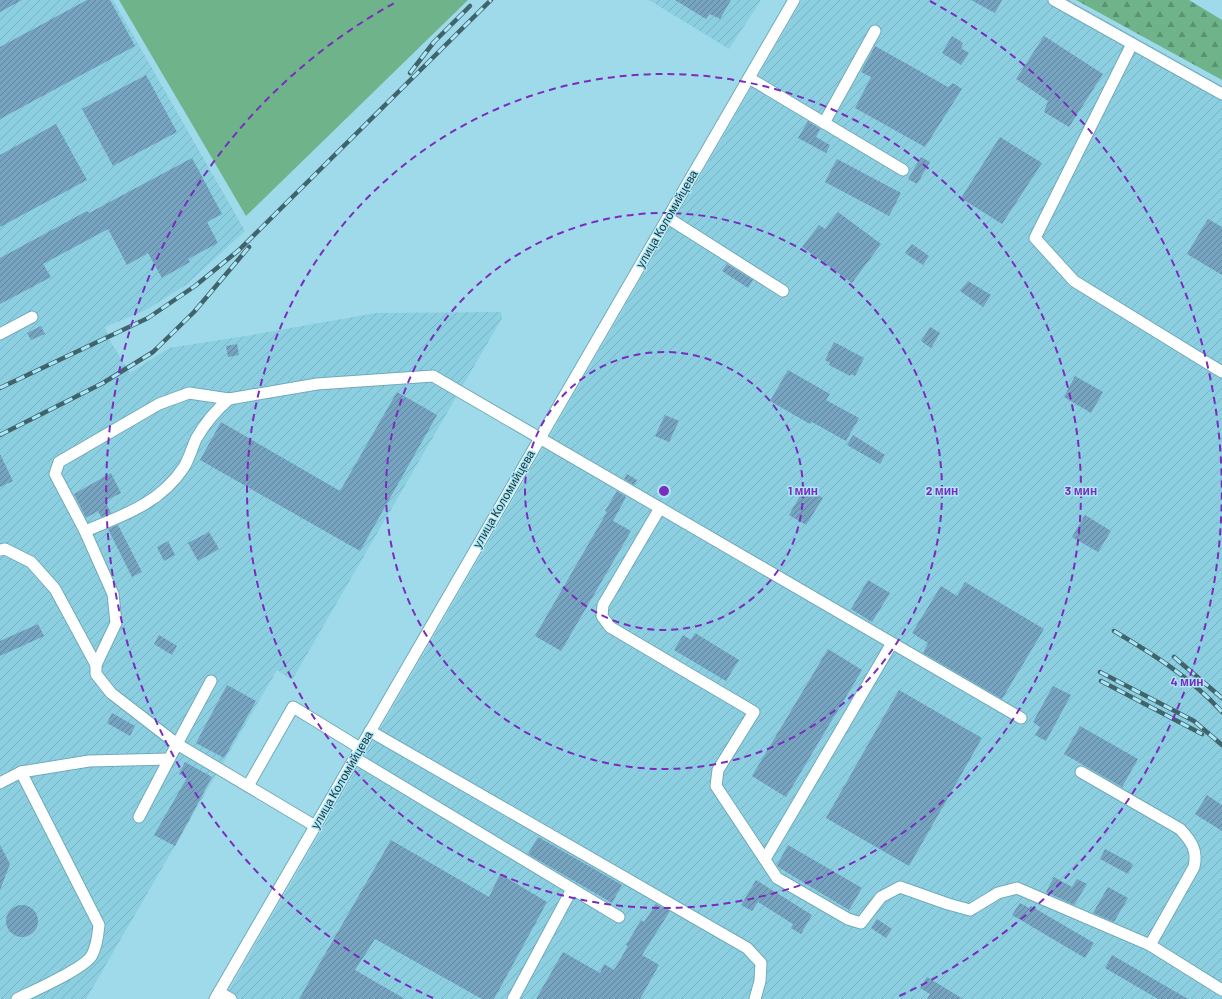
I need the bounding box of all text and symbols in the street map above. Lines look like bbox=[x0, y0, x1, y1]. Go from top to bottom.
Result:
street label: улица Коломийцева bbox=[632, 167, 701, 270]
street label: улица Коломийцева bbox=[469, 447, 538, 550]
text: 1 мин bbox=[788, 483, 818, 497]
text: 2 мин bbox=[926, 483, 958, 497]
text: 3 мин bbox=[1065, 483, 1097, 497]
centre of rings bbox=[657, 484, 671, 498]
text: 4 мин bbox=[1170, 674, 1204, 688]
street label: улица Коломийцева bbox=[307, 728, 376, 831]

